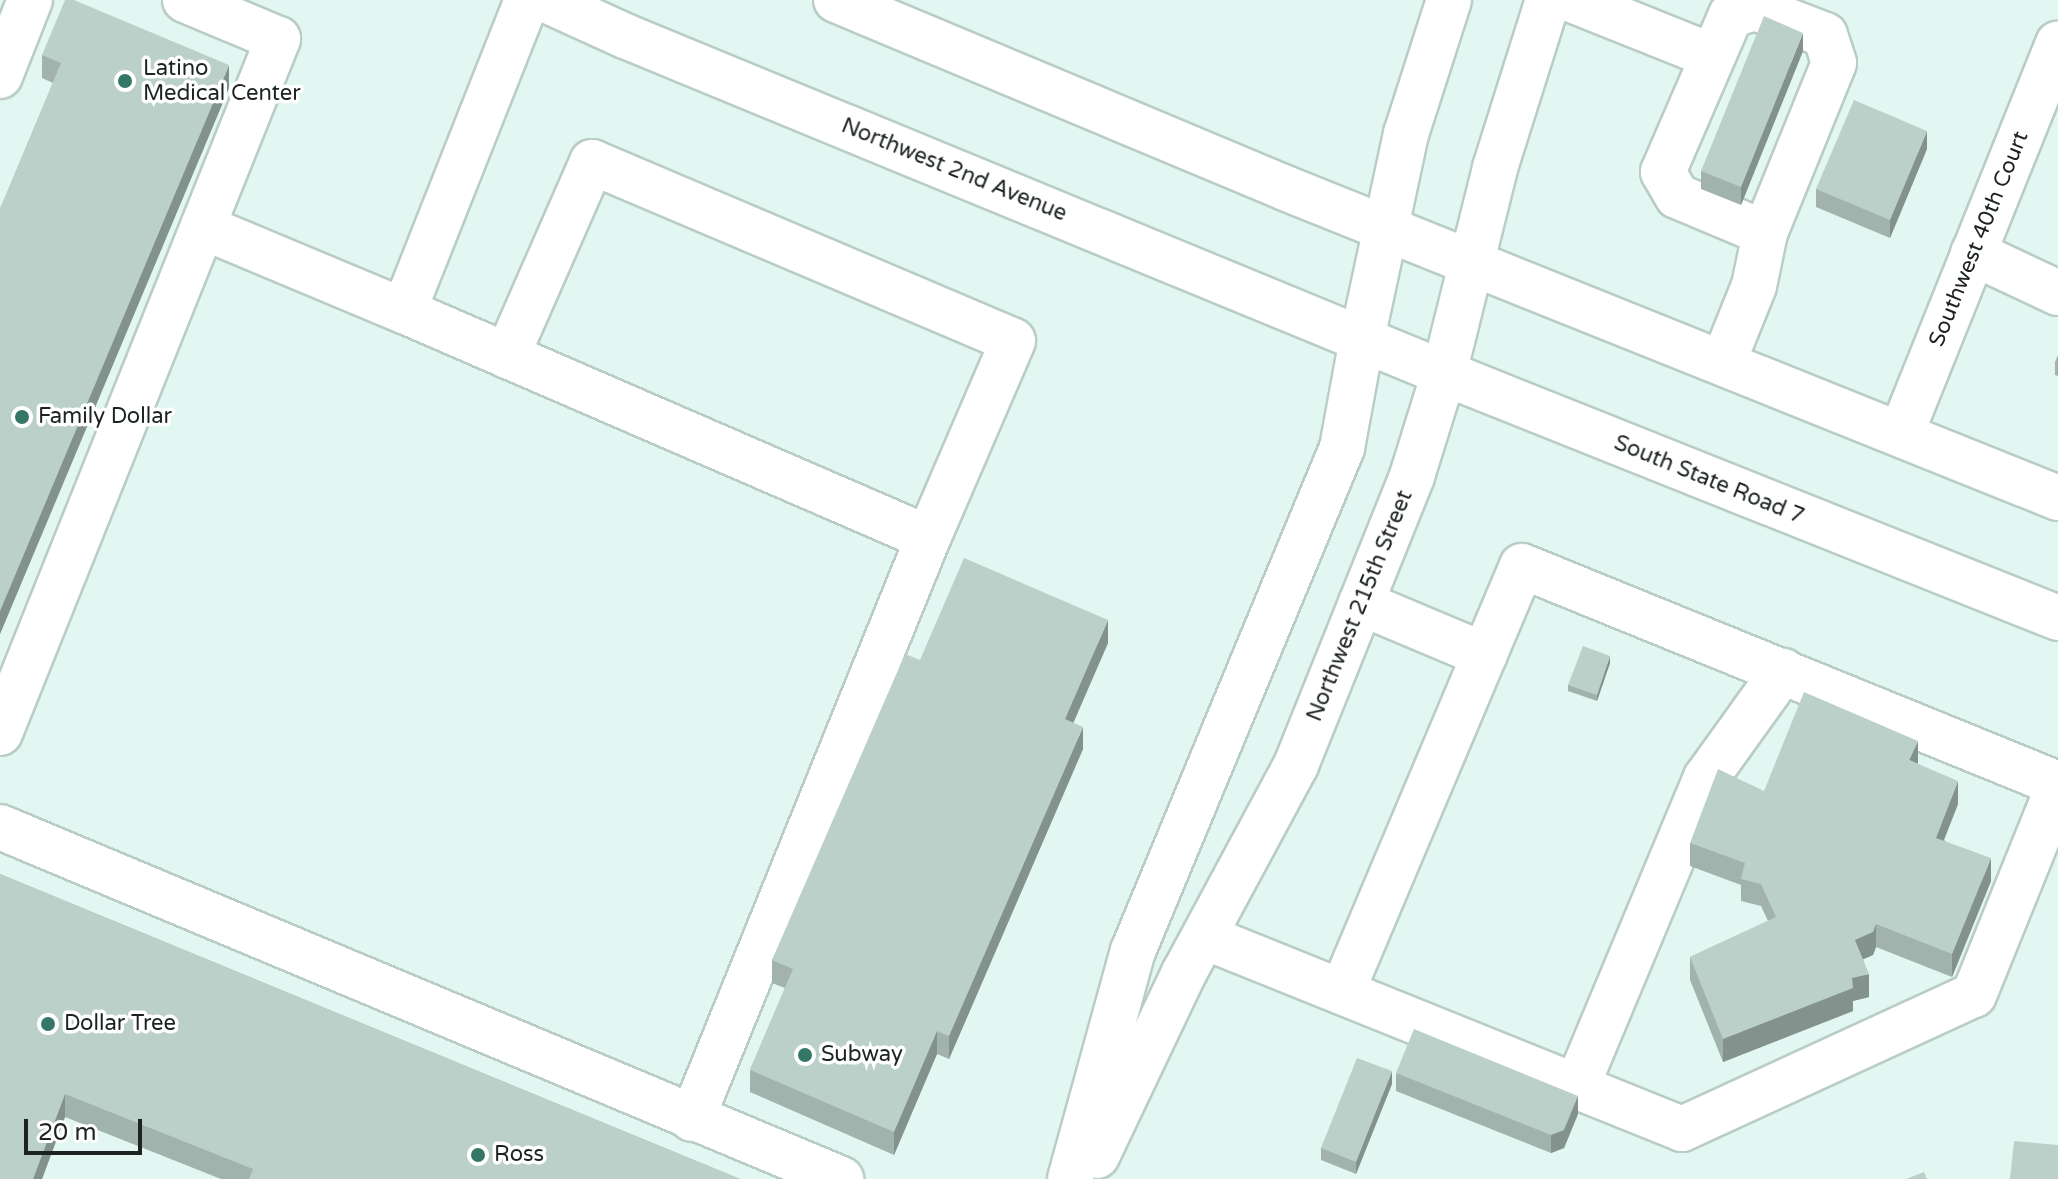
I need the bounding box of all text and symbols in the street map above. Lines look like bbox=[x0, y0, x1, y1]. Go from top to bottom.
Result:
place label: Latino Medical Center bbox=[143, 55, 301, 106]
marker: Latino Medical Center bbox=[114, 70, 136, 92]
street label: Northwest 2nd Avenue bbox=[837, 113, 1071, 227]
street label: Southwest 40th Court bbox=[1924, 127, 2034, 351]
place label: Family Dollar bbox=[38, 404, 172, 430]
marker: Family Dollar bbox=[13, 408, 31, 426]
street label: South State Road 7 bbox=[1610, 430, 1808, 530]
street label: Northwest 215th Street bbox=[1302, 487, 1418, 725]
place label: Dollar Tree bbox=[64, 1011, 176, 1037]
marker: Dollar Tree bbox=[39, 1015, 57, 1033]
place label: Subway bbox=[821, 1042, 903, 1068]
marker: Subway bbox=[796, 1046, 814, 1064]
scale bar bbox=[28, 1103, 146, 1153]
text: 20 m bbox=[38, 1118, 96, 1147]
place label: Ross bbox=[494, 1142, 544, 1168]
marker: Ross bbox=[469, 1146, 487, 1164]

